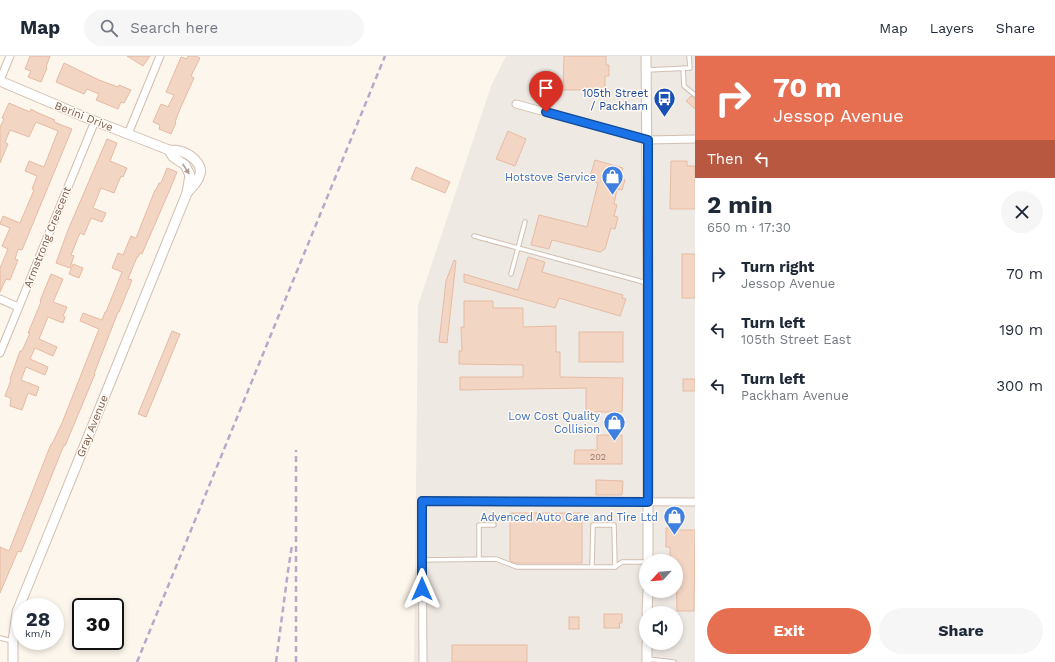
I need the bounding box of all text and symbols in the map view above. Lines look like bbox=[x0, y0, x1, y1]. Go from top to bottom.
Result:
search box bbox=[84, 10, 364, 46]
text: Map bbox=[20, 16, 60, 39]
icon: search bbox=[98, 17, 120, 39]
text: Search here bbox=[130, 19, 218, 37]
text: Map bbox=[879, 20, 908, 36]
text: Layers bbox=[930, 20, 974, 36]
text: Share bbox=[996, 20, 1035, 36]
pin bbox=[529, 71, 563, 112]
text: 70 m bbox=[773, 71, 842, 104]
icon: right bbox=[707, 72, 759, 124]
icon: arrive bbox=[535, 77, 557, 99]
bus stop icon: 105th Street / Packham bbox=[651, 86, 677, 119]
place label: 105th Street / Packham bbox=[582, 87, 648, 113]
street label: Berini Drive bbox=[53, 99, 115, 134]
text: Jessop Avenue bbox=[773, 105, 904, 126]
icon: left bbox=[751, 148, 773, 170]
text: Then bbox=[707, 150, 743, 168]
one-way arrow bbox=[182, 163, 189, 174]
shop icon: Hotstove Service bbox=[599, 164, 625, 197]
place label: Hotstove Service bbox=[505, 171, 596, 184]
street label: Armstrong Crescent bbox=[21, 184, 74, 290]
text: 2 min bbox=[707, 191, 773, 219]
button: close bbox=[1001, 191, 1043, 233]
text: 650 m · 17:30 bbox=[707, 220, 791, 235]
text: Turn right bbox=[741, 258, 814, 276]
icon: right bbox=[707, 263, 729, 285]
text: 70 m bbox=[1006, 265, 1043, 283]
text: Jessop Avenue bbox=[741, 276, 835, 291]
text: Turn left bbox=[741, 314, 805, 332]
icon: left bbox=[707, 319, 729, 341]
text: 190 m bbox=[999, 321, 1043, 339]
text: 105th Street East bbox=[741, 332, 851, 347]
text: Turn left bbox=[741, 370, 805, 388]
icon: left bbox=[707, 375, 729, 397]
text: 300 m bbox=[996, 377, 1043, 395]
text: Packham Avenue bbox=[741, 388, 849, 403]
street label: Gray Avenue bbox=[74, 393, 111, 459]
shop icon: Low Cost Quality Collision bbox=[602, 409, 628, 442]
place label: Low Cost Quality Collision bbox=[508, 410, 600, 436]
house number: 202 bbox=[590, 452, 606, 462]
shop icon: Advenced Auto Care and Tire Ltd bbox=[661, 504, 687, 537]
place label: Advenced Auto Care and Tire Ltd bbox=[480, 511, 658, 524]
north arrow bbox=[639, 554, 683, 598]
map controls bbox=[639, 554, 683, 650]
position arrow bbox=[401, 568, 443, 610]
speed limit sign: 30 bbox=[72, 598, 124, 650]
button: sound bbox=[639, 606, 683, 650]
text: 28 bbox=[26, 607, 50, 631]
button: Exit bbox=[707, 608, 871, 654]
button: Share bbox=[879, 608, 1043, 654]
text: km/h bbox=[25, 628, 51, 639]

